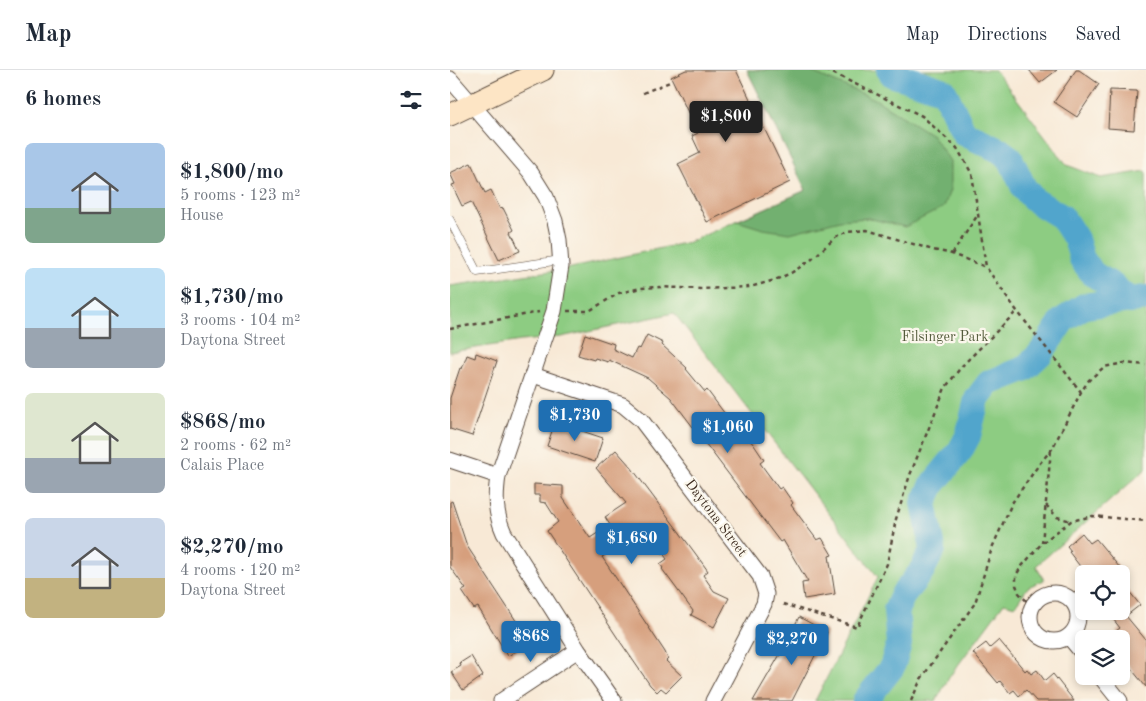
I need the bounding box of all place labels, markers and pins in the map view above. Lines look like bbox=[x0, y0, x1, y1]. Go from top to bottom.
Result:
pin: $1,800 bbox=[685, 100, 767, 143]
pin: $1,730 bbox=[534, 400, 616, 442]
pin: $1,060 bbox=[687, 412, 769, 454]
pin: $1,680 bbox=[591, 522, 673, 565]
pin: $868 bbox=[501, 620, 561, 663]
pin: $2,270 bbox=[751, 624, 833, 666]

